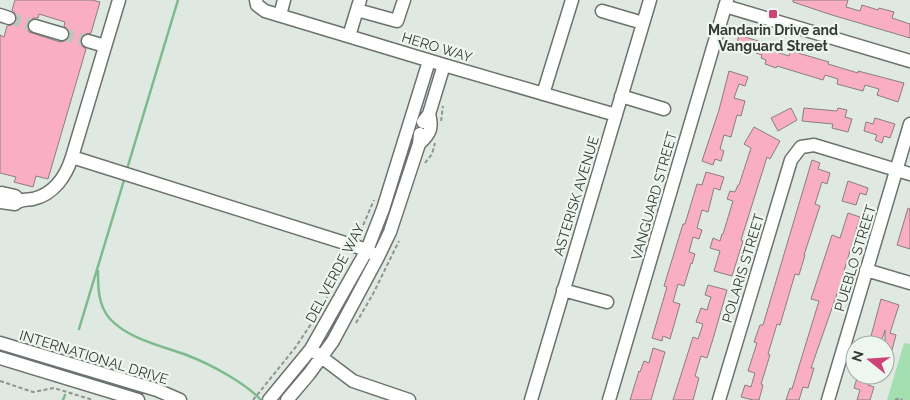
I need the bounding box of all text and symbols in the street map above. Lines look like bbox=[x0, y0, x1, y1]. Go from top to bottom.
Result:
marker: Mandarin Drive and Vanguard Street bbox=[767, 8, 779, 20]
place label: Mandarin Drive and Vanguard Street bbox=[708, 22, 838, 54]
street label: HERO WAY bbox=[400, 29, 474, 65]
street label: VANGUARD STREET bbox=[628, 129, 680, 262]
street label: ASTERISK AVENUE bbox=[550, 134, 602, 258]
street label: PUEBLO STREET bbox=[831, 202, 879, 313]
street label: POLARIS STREET bbox=[719, 211, 767, 325]
street label: DEL VERDE WAY bbox=[302, 221, 368, 325]
street label: INTERNATIONAL DRIVE bbox=[18, 327, 170, 387]
north arrow bbox=[845, 335, 895, 385]
text: N bbox=[848, 349, 867, 364]

